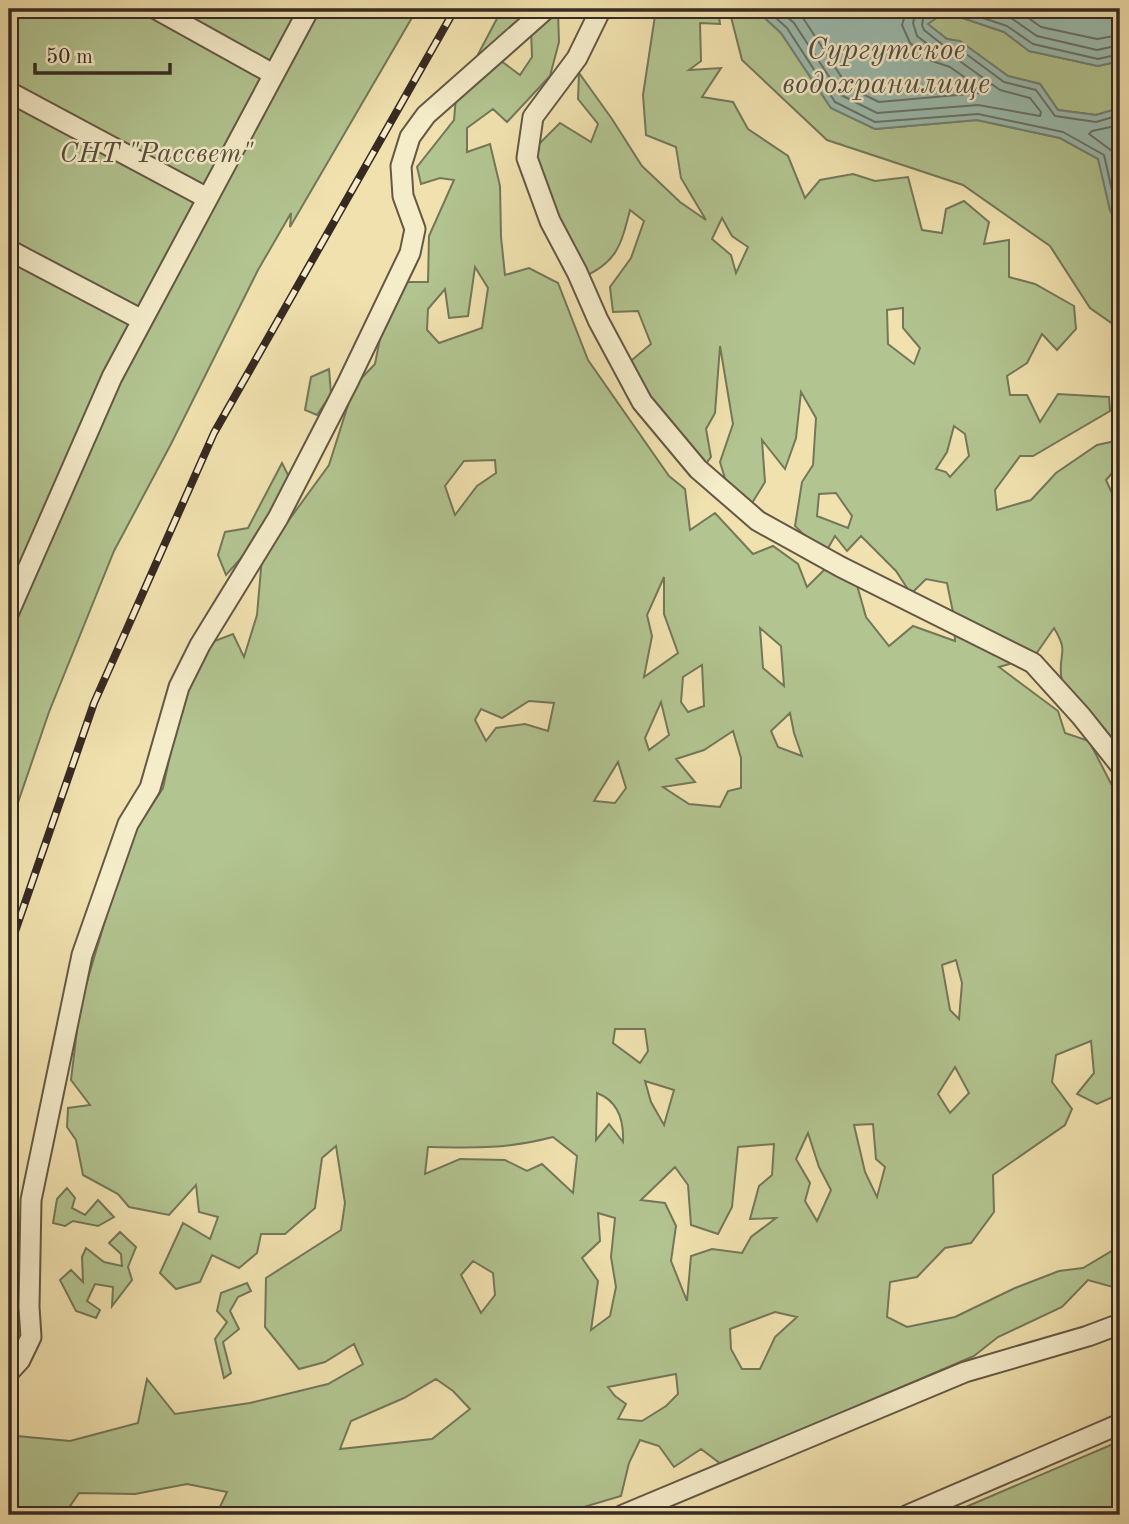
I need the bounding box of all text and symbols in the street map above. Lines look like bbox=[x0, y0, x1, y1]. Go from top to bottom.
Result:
scale bar bbox=[35, 32, 170, 76]
water label: Сургутское водохранилище bbox=[782, 36, 990, 100]
text: 50 m bbox=[46, 47, 93, 68]
park label: СНТ "Рассвет" bbox=[59, 141, 254, 169]

